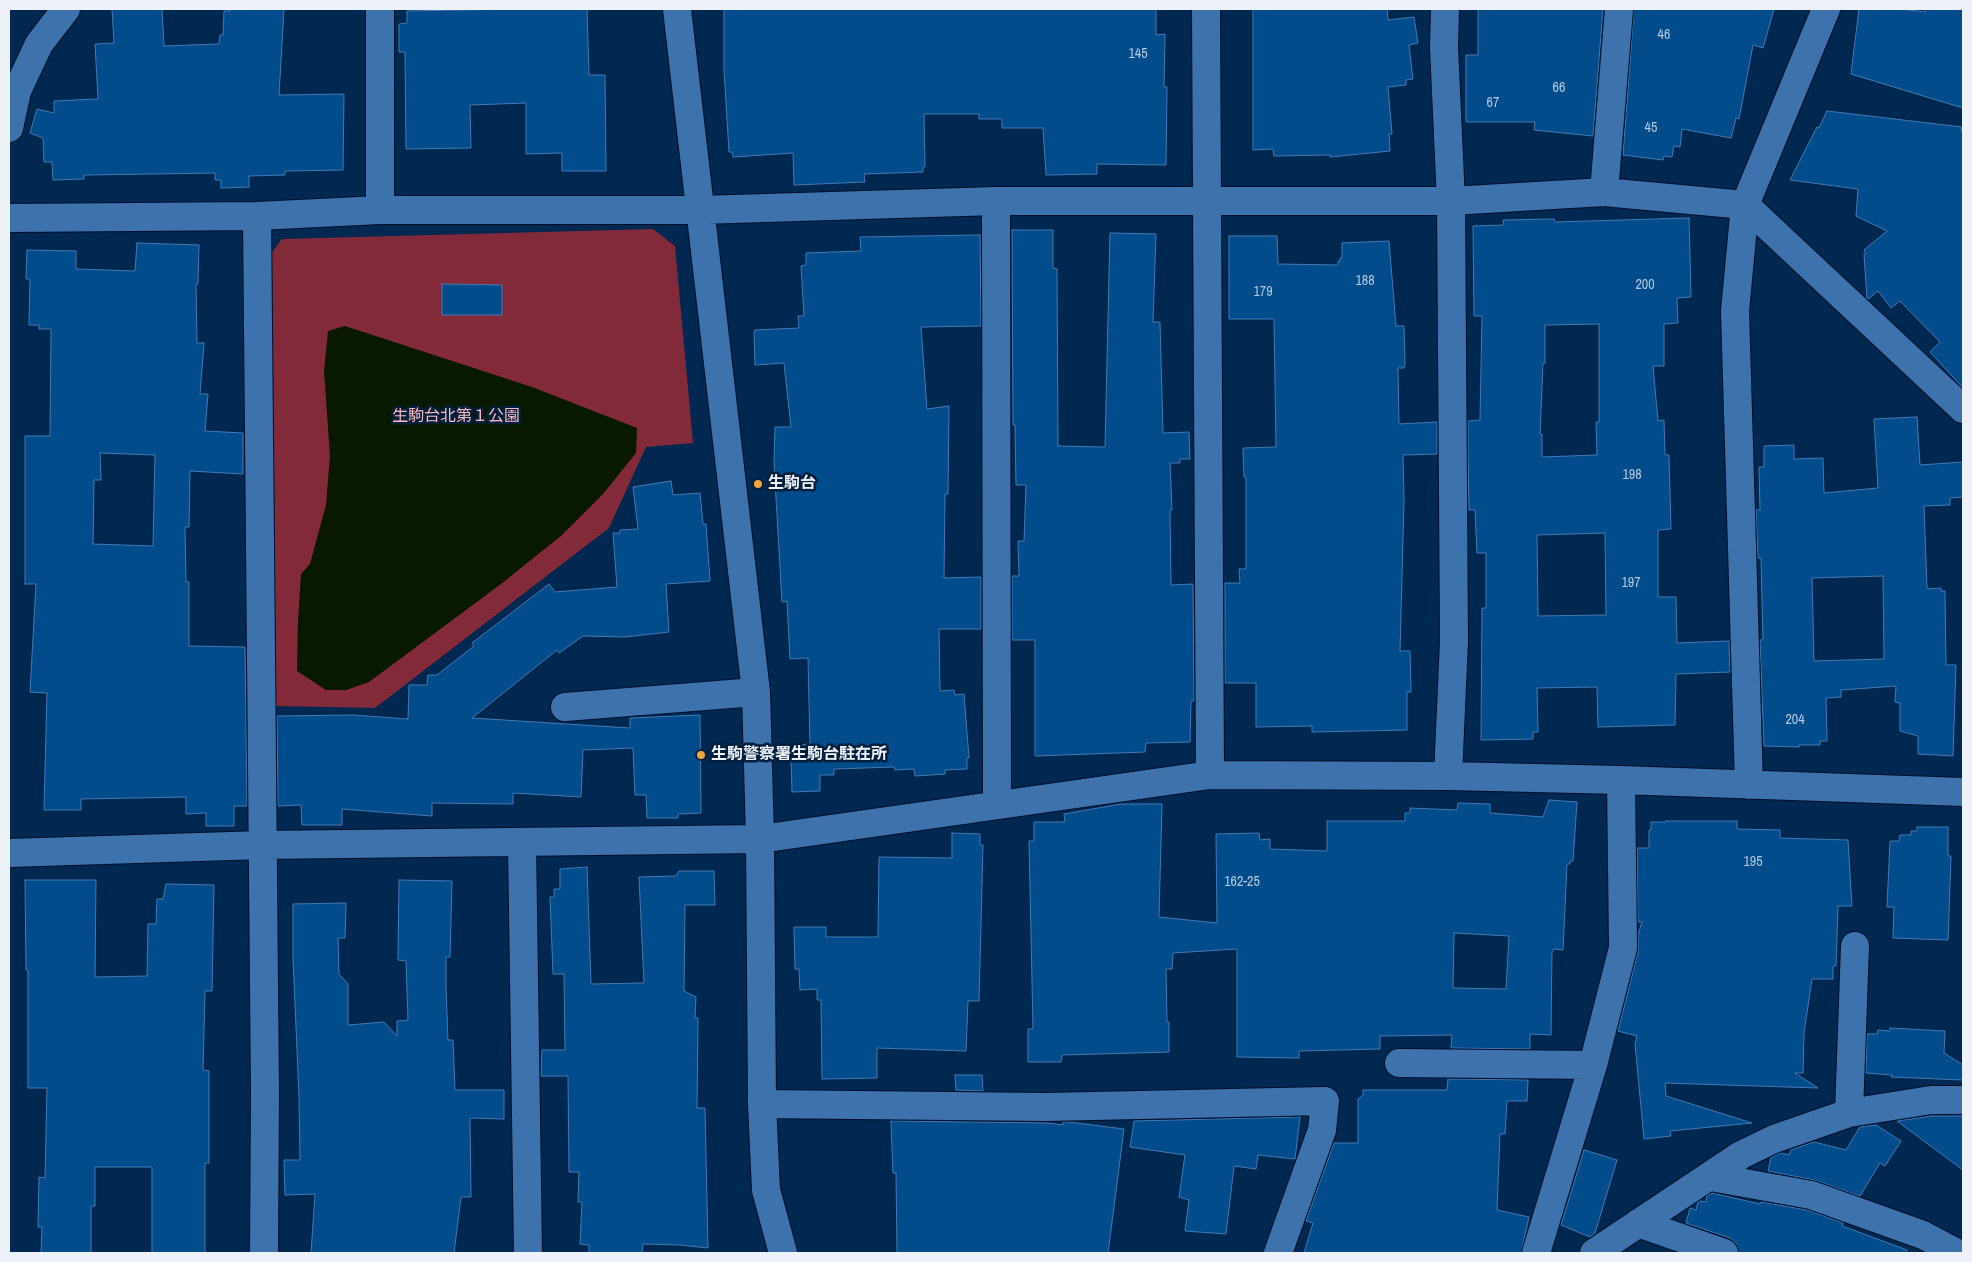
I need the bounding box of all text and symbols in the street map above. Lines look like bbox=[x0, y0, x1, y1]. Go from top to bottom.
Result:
house number: 46 bbox=[1658, 27, 1670, 43]
house number: 145 bbox=[1128, 46, 1148, 62]
house number: 66 bbox=[1553, 80, 1565, 96]
house number: 67 bbox=[1487, 95, 1499, 111]
house number: 45 bbox=[1645, 120, 1657, 136]
house number: 188 bbox=[1355, 273, 1375, 289]
house number: 200 bbox=[1635, 277, 1655, 293]
house number: 179 bbox=[1253, 284, 1273, 300]
park label: 生駒台北第１公園 bbox=[392, 407, 520, 427]
house number: 198 bbox=[1622, 467, 1642, 483]
place label: 生駒台 bbox=[768, 474, 816, 494]
marker: 生駒台 bbox=[752, 478, 764, 490]
house number: 197 bbox=[1621, 575, 1641, 591]
house number: 204 bbox=[1785, 712, 1805, 728]
place label: 生駒警察署生駒台駐在所 bbox=[711, 745, 887, 765]
marker: 生駒警察署生駒台駐在所 bbox=[695, 749, 707, 761]
house number: 195 bbox=[1743, 854, 1763, 870]
house number: 162-25 bbox=[1224, 874, 1260, 890]

